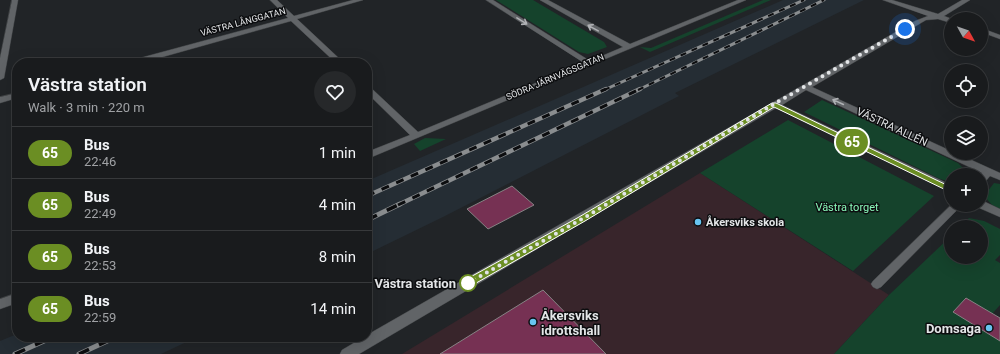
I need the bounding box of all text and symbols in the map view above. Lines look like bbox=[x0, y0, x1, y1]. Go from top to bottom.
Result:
street label: VÄSTRA LÅNGGATAN bbox=[199, 5, 287, 38]
north arrow bbox=[944, 12, 988, 56]
map controls bbox=[944, 12, 988, 264]
one-way arrow bbox=[516, 17, 527, 25]
your location bbox=[895, 19, 915, 39]
one-way arrow bbox=[587, 23, 599, 31]
street label: SÖDRA JÄRNVÄGSGATAN bbox=[505, 52, 605, 102]
button: locate bbox=[944, 64, 988, 108]
button: heart bbox=[314, 71, 356, 113]
text: Västra station bbox=[28, 73, 147, 96]
one-way arrow bbox=[832, 98, 844, 105]
text: Walk · 3 min · 220 m bbox=[28, 100, 145, 115]
street label: VÄSTRA ALLÉN bbox=[855, 105, 929, 149]
button: layers bbox=[944, 116, 988, 160]
line badge: 65 bbox=[834, 129, 870, 155]
text: 65 bbox=[844, 134, 860, 150]
text: Bus bbox=[84, 136, 110, 154]
text: 1 min bbox=[319, 144, 356, 162]
text: 65 bbox=[42, 145, 58, 161]
text: 22:46 bbox=[84, 154, 116, 169]
button: + bbox=[944, 168, 988, 212]
text: Bus bbox=[84, 188, 110, 206]
text: 4 min bbox=[319, 196, 356, 214]
text: 65 bbox=[42, 197, 58, 213]
park label: Västra torget bbox=[815, 201, 879, 214]
text: 22:49 bbox=[84, 206, 116, 221]
place label: Åkersviks skola bbox=[706, 215, 784, 229]
marker: Åkersviks skola bbox=[693, 217, 703, 227]
button: − bbox=[944, 220, 988, 264]
text: Bus bbox=[84, 240, 110, 258]
text: 8 min bbox=[319, 248, 356, 266]
text: 65 bbox=[42, 249, 58, 265]
text: 22:53 bbox=[84, 258, 116, 273]
marker: Västra station bbox=[459, 274, 477, 292]
place label: Västra station bbox=[375, 276, 456, 291]
text: Bus bbox=[84, 292, 110, 310]
text: 14 min bbox=[310, 300, 356, 318]
text: 65 bbox=[42, 301, 58, 317]
place label: Åkersviks idrottshall bbox=[541, 308, 600, 338]
text: 22:59 bbox=[84, 310, 116, 325]
marker: Åkersviks idrottshall bbox=[528, 317, 538, 327]
place label: Domsaga bbox=[926, 321, 981, 336]
marker: Domsaga bbox=[984, 323, 994, 333]

